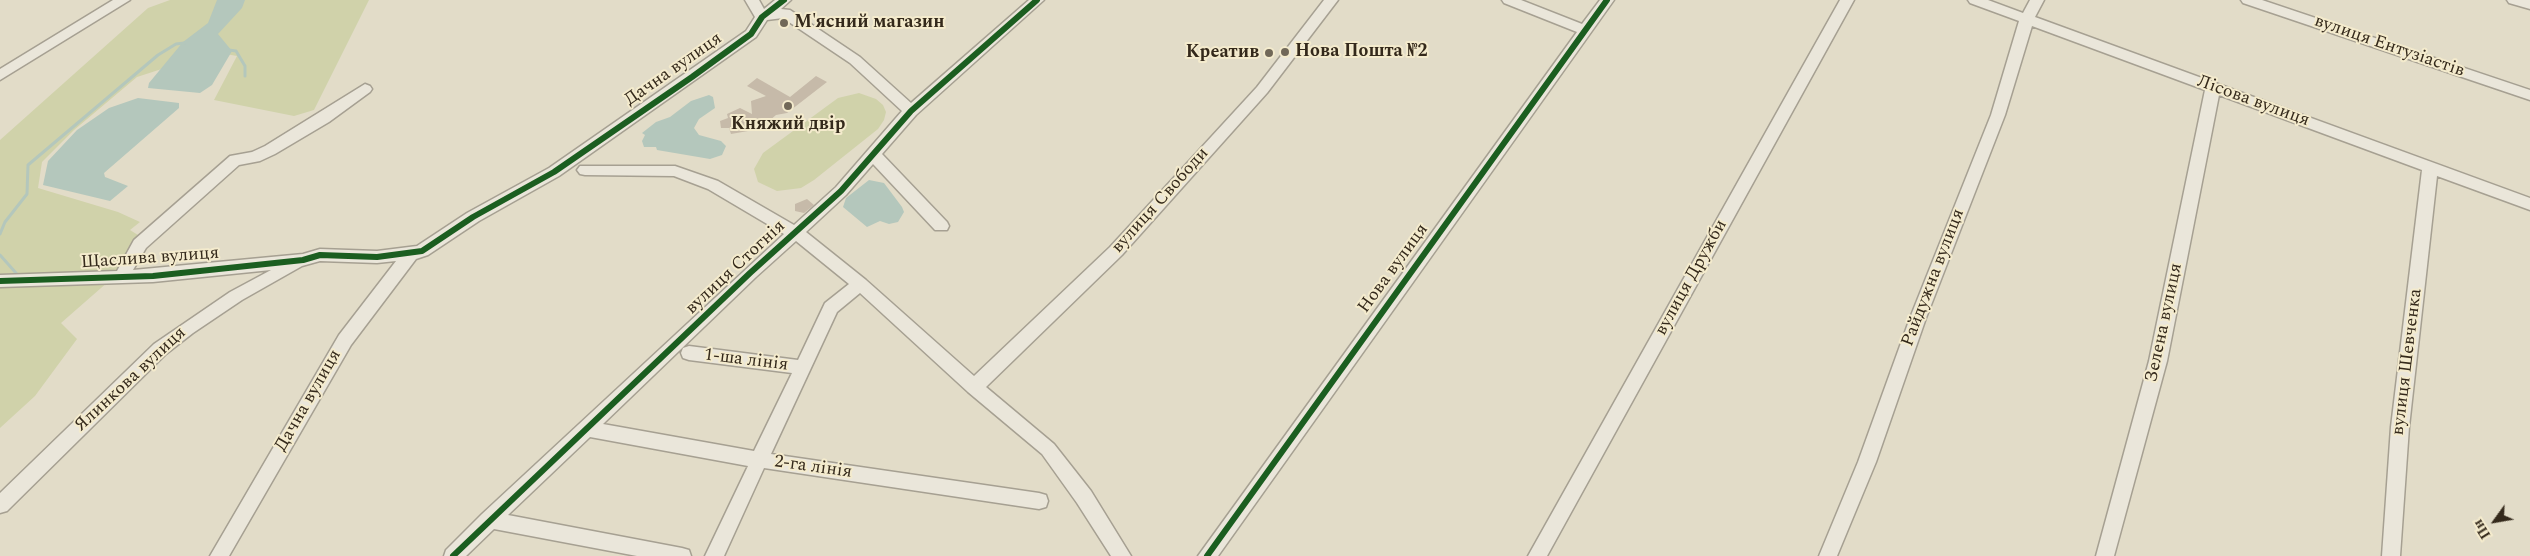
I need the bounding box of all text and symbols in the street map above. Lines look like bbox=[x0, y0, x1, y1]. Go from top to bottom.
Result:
street label: вулиця Ентузіастів bbox=[2311, 11, 2467, 83]
place label: М'ясний магазин bbox=[794, 12, 945, 34]
marker: М'ясний магазин bbox=[778, 17, 790, 29]
street label: Дачна вулиця bbox=[621, 28, 727, 112]
place label: Нова Пошта №2 bbox=[1295, 41, 1428, 63]
place label: Креатив bbox=[1186, 42, 1259, 64]
marker: Нова Пошта №2 bbox=[1279, 46, 1291, 58]
marker: Креатив bbox=[1263, 47, 1275, 59]
street label: Лісова вулиця bbox=[2194, 72, 2312, 132]
marker: Княжий двір bbox=[782, 100, 794, 112]
place label: Княжий двір bbox=[731, 114, 845, 136]
street label: вулиця Свободи bbox=[1108, 144, 1214, 258]
street label: Райдужна вулиця bbox=[1898, 206, 1970, 350]
street label: вулиця Стогнія bbox=[682, 216, 790, 320]
street label: вулиця Дружби bbox=[1651, 216, 1733, 340]
street label: Нова вулиця bbox=[1354, 220, 1434, 318]
street label: Щаслива вулиця bbox=[80, 243, 220, 275]
street label: Зелена вулиця bbox=[2142, 261, 2188, 385]
street label: вулиця Шевченка bbox=[2388, 287, 2428, 437]
street label: Ялинкова вулиця bbox=[71, 323, 191, 437]
street label: 1-ша лінія bbox=[703, 345, 789, 377]
street label: Дачна вулиця bbox=[271, 346, 347, 456]
street label: 2-га лінія bbox=[773, 452, 853, 484]
north arrow bbox=[2470, 496, 2520, 546]
text: Пн bbox=[2468, 515, 2496, 543]

